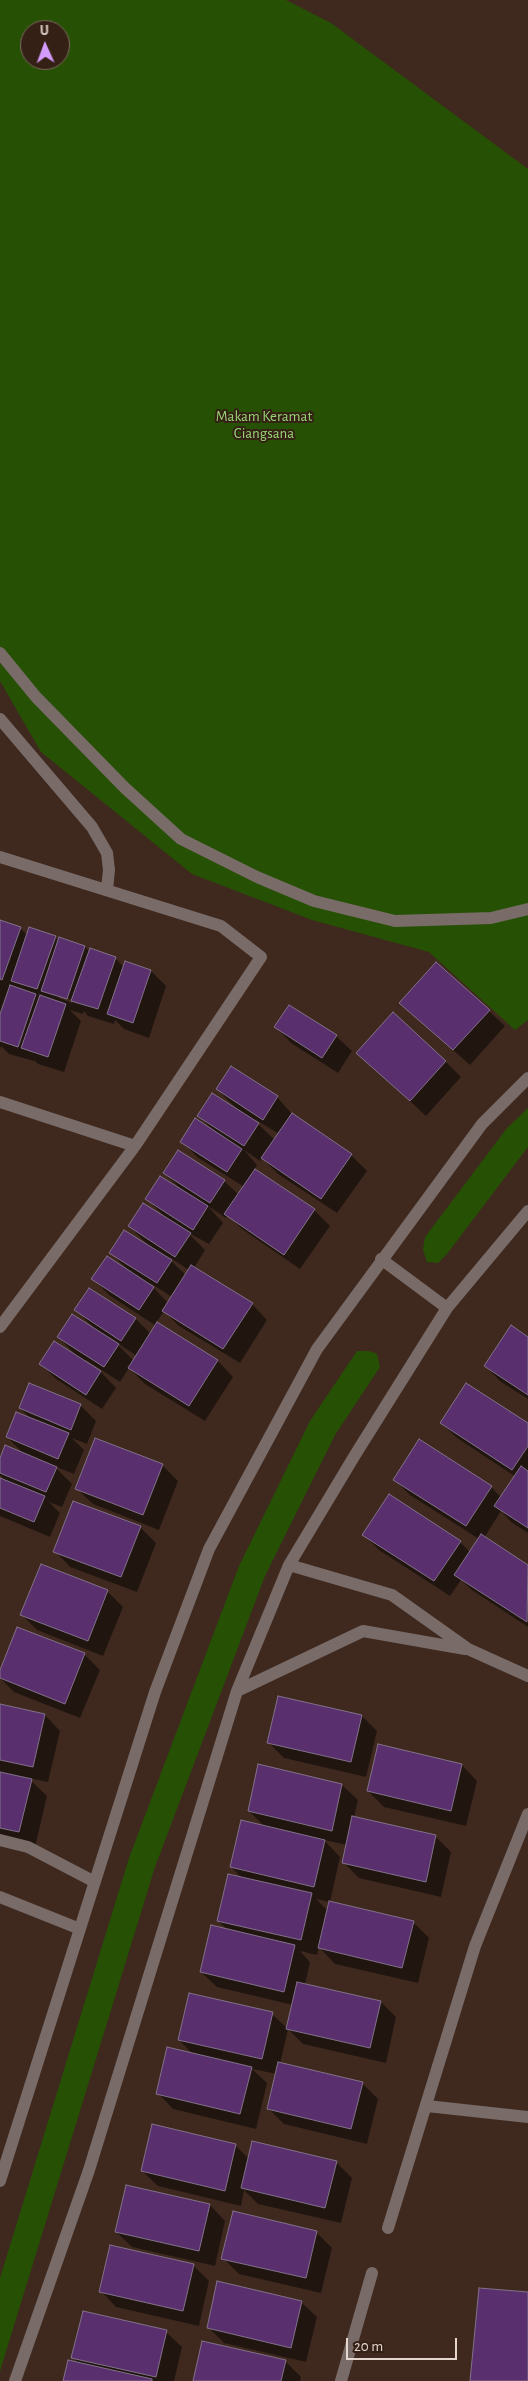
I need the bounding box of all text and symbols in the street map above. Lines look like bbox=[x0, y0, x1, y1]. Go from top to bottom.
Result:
north arrow bbox=[20, 20, 70, 70]
text: U bbox=[40, 24, 49, 38]
park label: Makam Keramat Ciangsana bbox=[216, 407, 312, 442]
scale bar bbox=[348, 2328, 459, 2360]
text: 20 m bbox=[354, 2339, 383, 2354]

